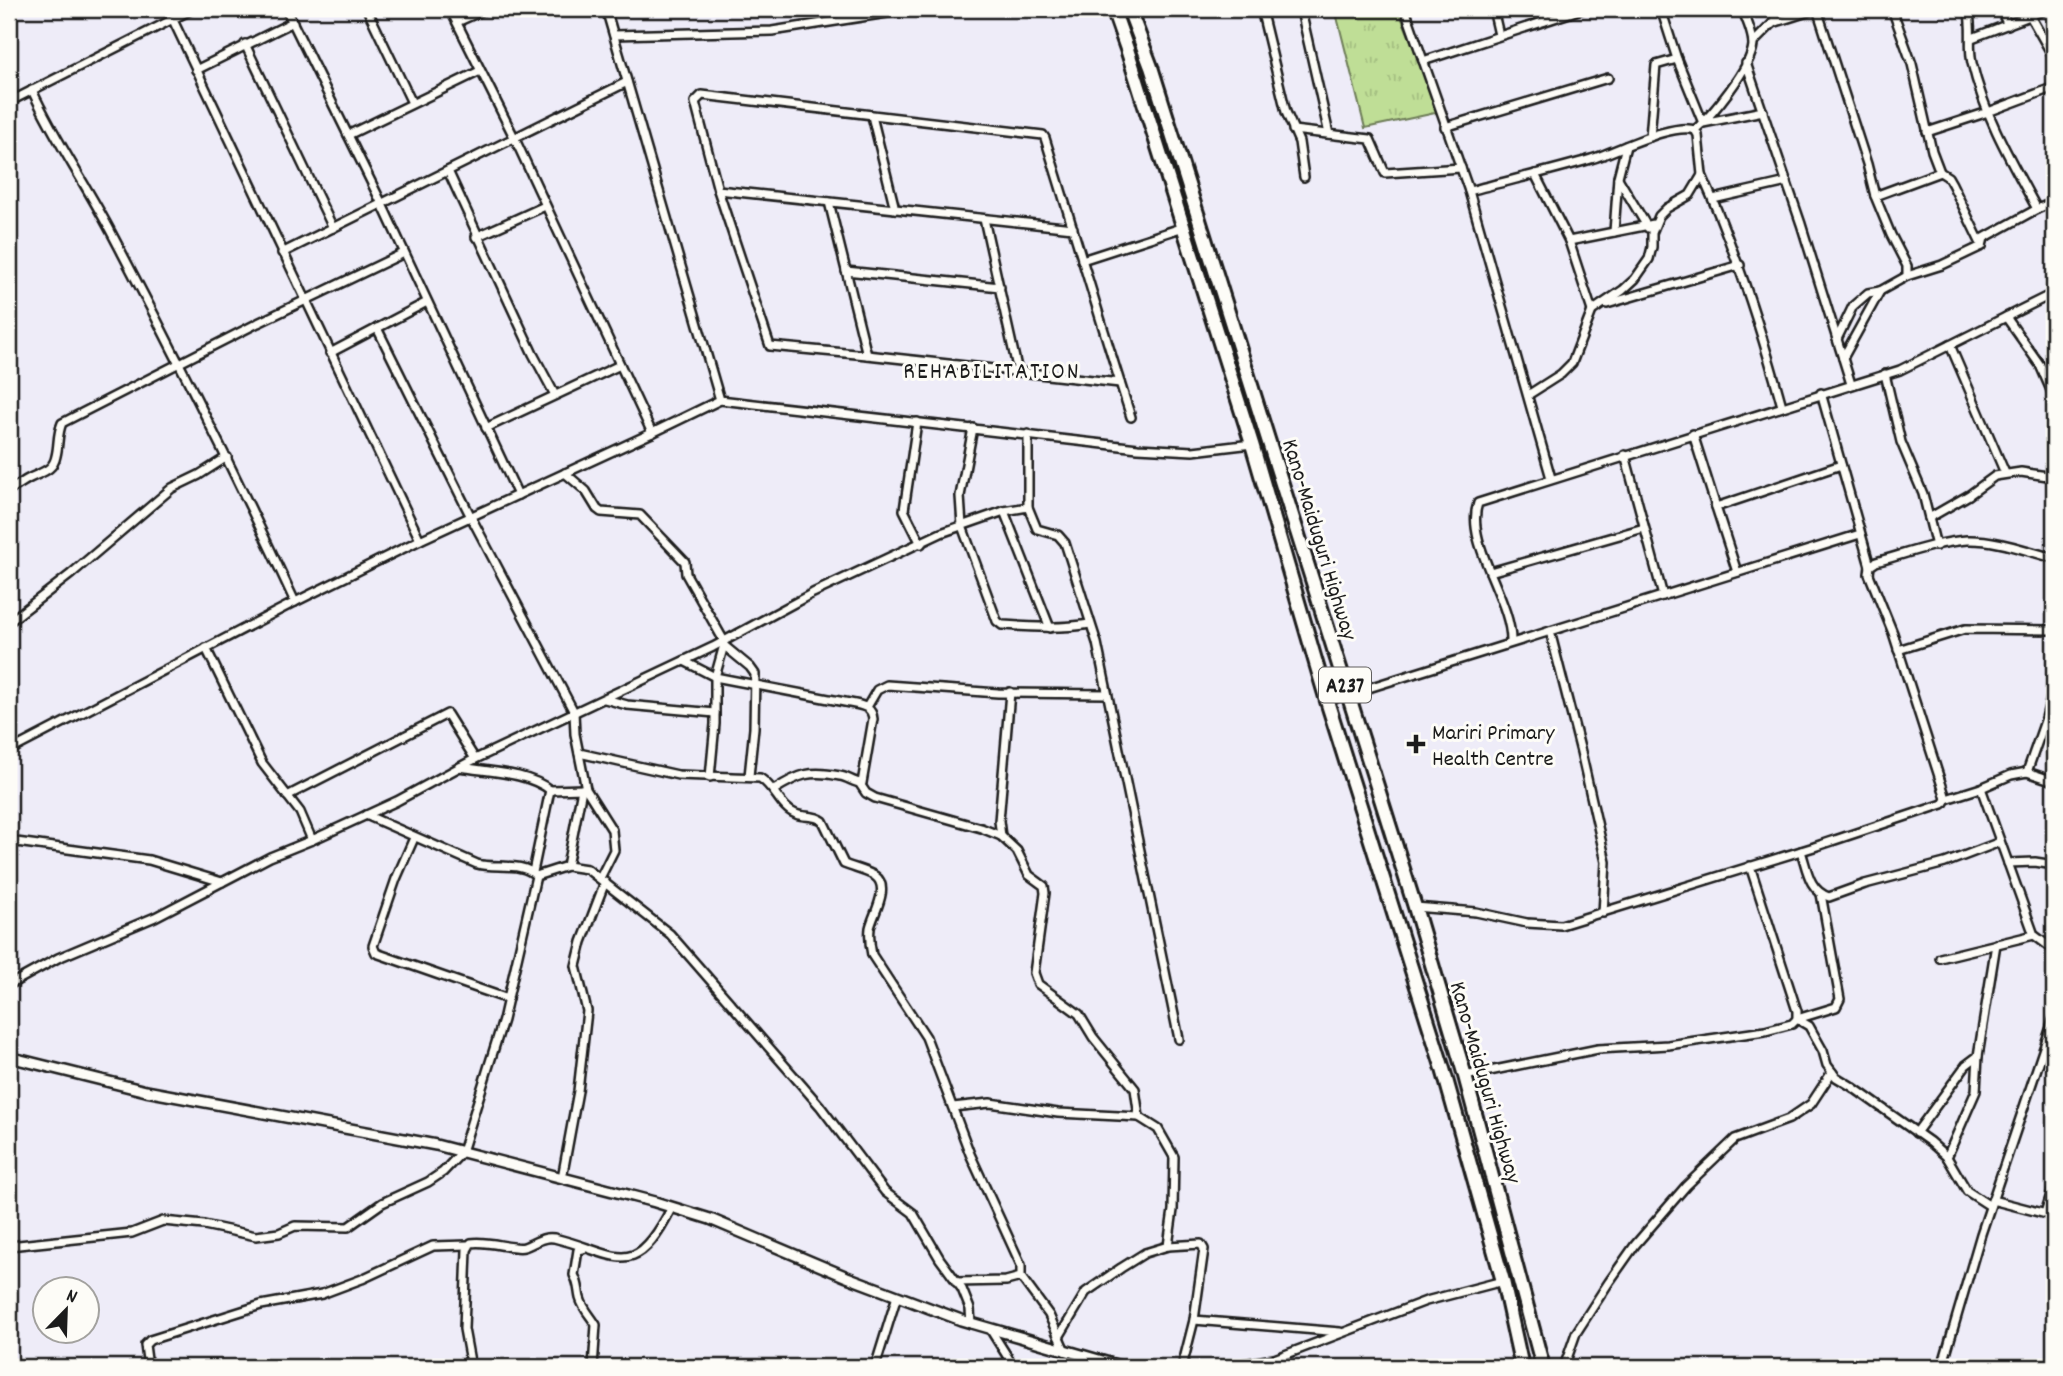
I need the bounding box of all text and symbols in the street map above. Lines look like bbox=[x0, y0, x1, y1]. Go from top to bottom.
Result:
district label: REHABILITATION bbox=[903, 356, 1081, 390]
street label: Kano-Maiduguri Highway bbox=[1271, 435, 1364, 645]
road number: A237 bbox=[1319, 668, 1371, 702]
place label: Mariri Primary Health Centre bbox=[1432, 718, 1555, 777]
marker: Mariri Primary Health Centre bbox=[1406, 734, 1426, 754]
street label: Kano-Maiduguri Highway bbox=[1439, 978, 1528, 1189]
north arrow bbox=[32, 1274, 102, 1344]
text: N bbox=[62, 1283, 81, 1312]

